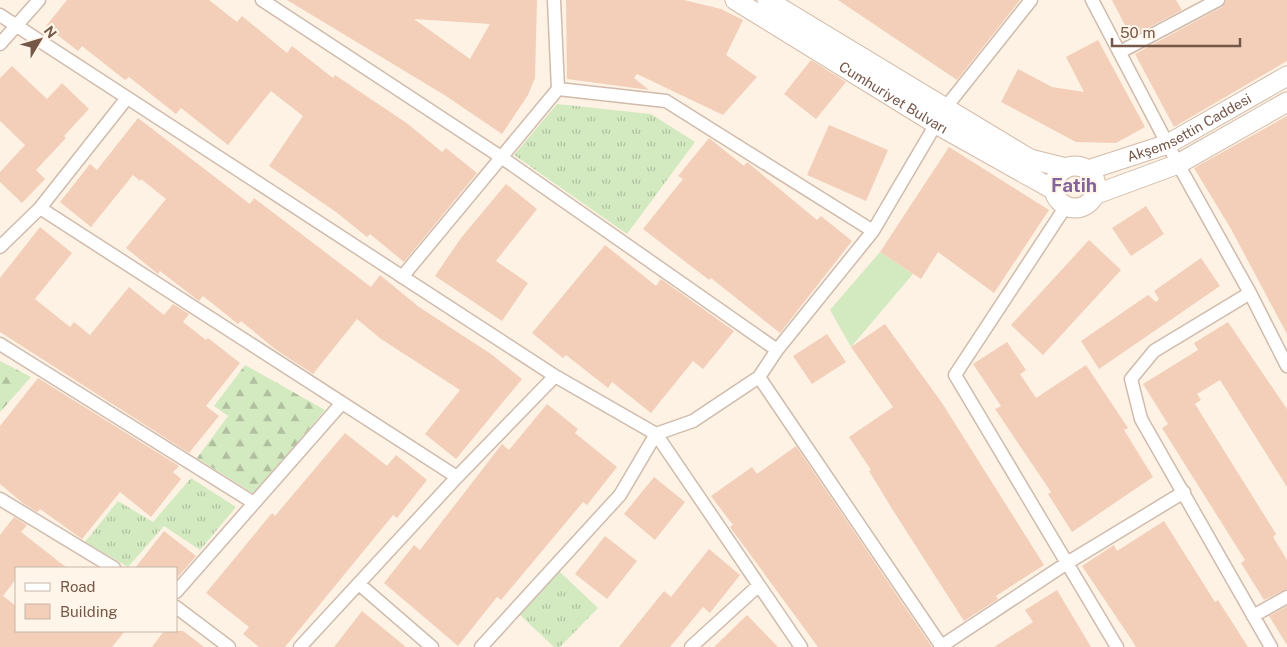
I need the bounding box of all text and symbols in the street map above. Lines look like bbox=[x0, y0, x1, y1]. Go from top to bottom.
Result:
north arrow bbox=[15, 15, 65, 65]
scale bar bbox=[1112, 15, 1240, 47]
text: N bbox=[41, 23, 60, 41]
text: 50 m bbox=[1120, 24, 1155, 41]
street label: Cumhuriyet Bulvarı bbox=[836, 58, 950, 137]
street label: Akşemsettin Caddesi bbox=[1125, 90, 1254, 165]
district label: Fatih bbox=[1051, 174, 1097, 196]
legend bbox=[15, 567, 178, 632]
text: Road bbox=[60, 578, 96, 595]
text: Building bbox=[60, 603, 118, 620]

